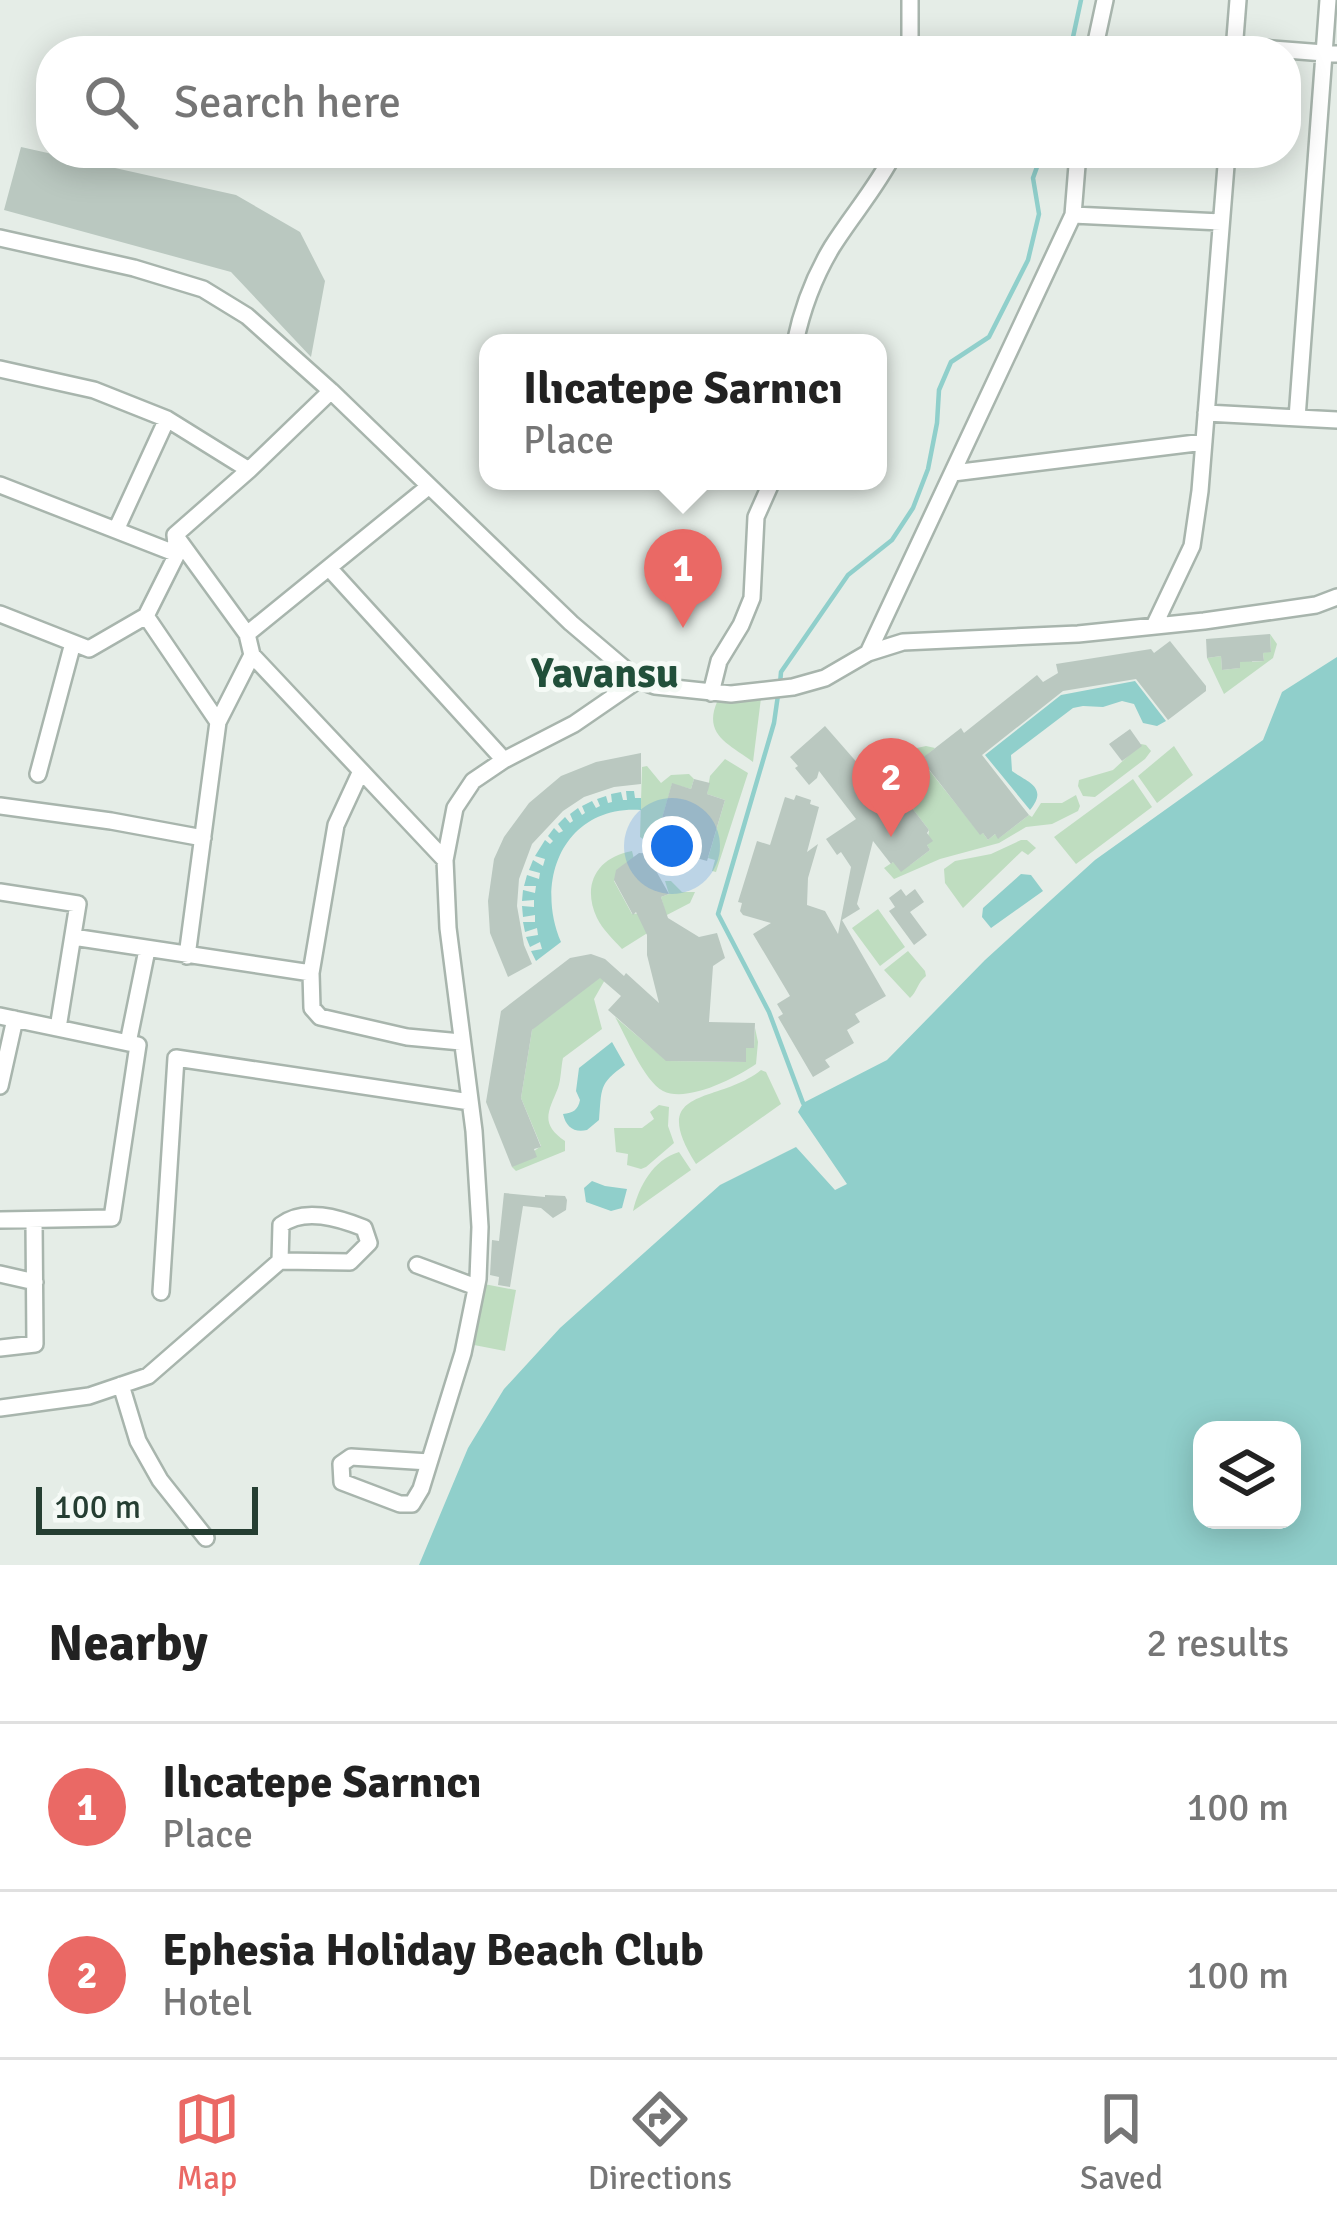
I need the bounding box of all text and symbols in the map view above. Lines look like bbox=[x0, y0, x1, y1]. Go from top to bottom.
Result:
search box bbox=[36, 36, 1301, 168]
icon: search bbox=[78, 69, 144, 135]
text: Search here bbox=[174, 75, 401, 130]
popup bbox=[479, 334, 887, 490]
text: Ilıcatepe Sarnıcı bbox=[523, 361, 843, 416]
text: Place bbox=[523, 416, 614, 464]
pin: 1 bbox=[644, 529, 722, 628]
district label: Yavansu bbox=[530, 648, 679, 699]
pin: 2 bbox=[852, 738, 930, 837]
your location bbox=[642, 816, 702, 876]
map controls bbox=[1193, 1421, 1301, 1529]
button: layers bbox=[1193, 1421, 1301, 1529]
scale bar bbox=[36, 1481, 258, 1534]
text: 100 m bbox=[54, 1487, 141, 1528]
text: Nearby bbox=[48, 1612, 208, 1675]
text: 2 results bbox=[1146, 1619, 1289, 1667]
text: Ilıcatepe Sarnıcı bbox=[162, 1755, 482, 1810]
text: 1 bbox=[76, 1783, 98, 1831]
text: 100 m bbox=[1186, 1783, 1289, 1831]
text: Place bbox=[162, 1810, 253, 1858]
text: Ephesia Holiday Beach Club bbox=[162, 1923, 704, 1978]
text: 2 bbox=[76, 1951, 98, 1999]
text: 100 m bbox=[1186, 1951, 1289, 1999]
text: Hotel bbox=[162, 1978, 253, 2026]
tab: Map bbox=[174, 2086, 240, 2199]
tab: Directions bbox=[588, 2086, 732, 2199]
tab: Saved bbox=[1080, 2086, 1163, 2199]

